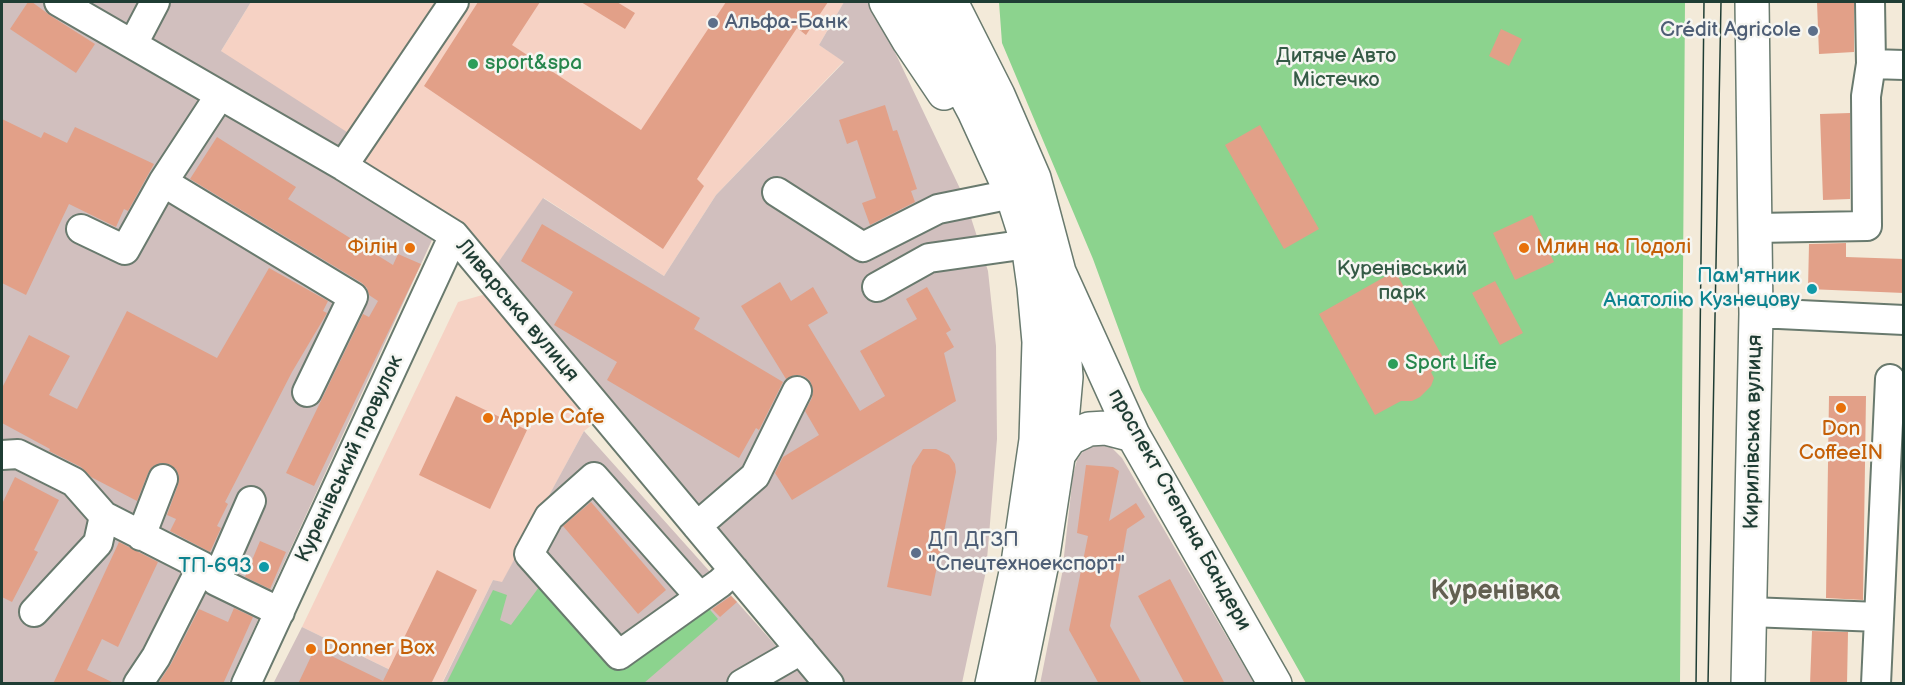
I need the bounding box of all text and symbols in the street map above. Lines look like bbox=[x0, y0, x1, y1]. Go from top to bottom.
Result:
place label: Альфа-Банк bbox=[725, 10, 848, 36]
marker: Альфа-Банк bbox=[706, 16, 720, 30]
place label: Crédit Agricole bbox=[1660, 18, 1801, 44]
marker: Crédit Agricole bbox=[1806, 24, 1820, 38]
park label: Дитяче Авто Містечко bbox=[1276, 44, 1396, 94]
place label: sport&spa bbox=[485, 51, 582, 77]
marker: sport&spa bbox=[466, 57, 480, 71]
place label: Філін bbox=[348, 235, 398, 261]
street label: Ливарська вулиця bbox=[450, 235, 584, 387]
place label: Млин на Подолі bbox=[1536, 235, 1691, 261]
marker: Філін bbox=[403, 241, 417, 255]
marker: Млин на Подолі bbox=[1517, 241, 1531, 255]
park label: Куренівський парк bbox=[1337, 257, 1467, 307]
place label: Пам'ятник Анатолію Кузнецову bbox=[1604, 264, 1800, 314]
marker: Пам'ятник Анатолію Кузнецову bbox=[1805, 282, 1819, 296]
street label: Кирилівська вулиця bbox=[1740, 334, 1768, 530]
street label: Куренівський провулок bbox=[291, 351, 409, 567]
place label: Sport Life bbox=[1405, 351, 1497, 377]
marker: Sport Life bbox=[1386, 357, 1400, 371]
street label: проспект Степана Бандери bbox=[1102, 385, 1256, 635]
marker: Don CoffeeIN bbox=[1834, 401, 1848, 415]
place label: Apple Cafe bbox=[500, 405, 605, 431]
marker: Apple Cafe bbox=[481, 411, 495, 425]
place label: Don CoffeeIN bbox=[1799, 417, 1883, 467]
place label: ДП ДГЗП "Спецтехноекспорт" bbox=[928, 528, 1125, 578]
marker: ДП ДГЗП "Спецтехноекспорт" bbox=[909, 546, 923, 560]
place label: ТП-693 bbox=[179, 554, 252, 580]
marker: ТП-693 bbox=[257, 560, 271, 574]
district label: Куренівка bbox=[1430, 576, 1560, 608]
place label: Donner Box bbox=[323, 636, 435, 662]
marker: Donner Box bbox=[304, 642, 318, 656]

